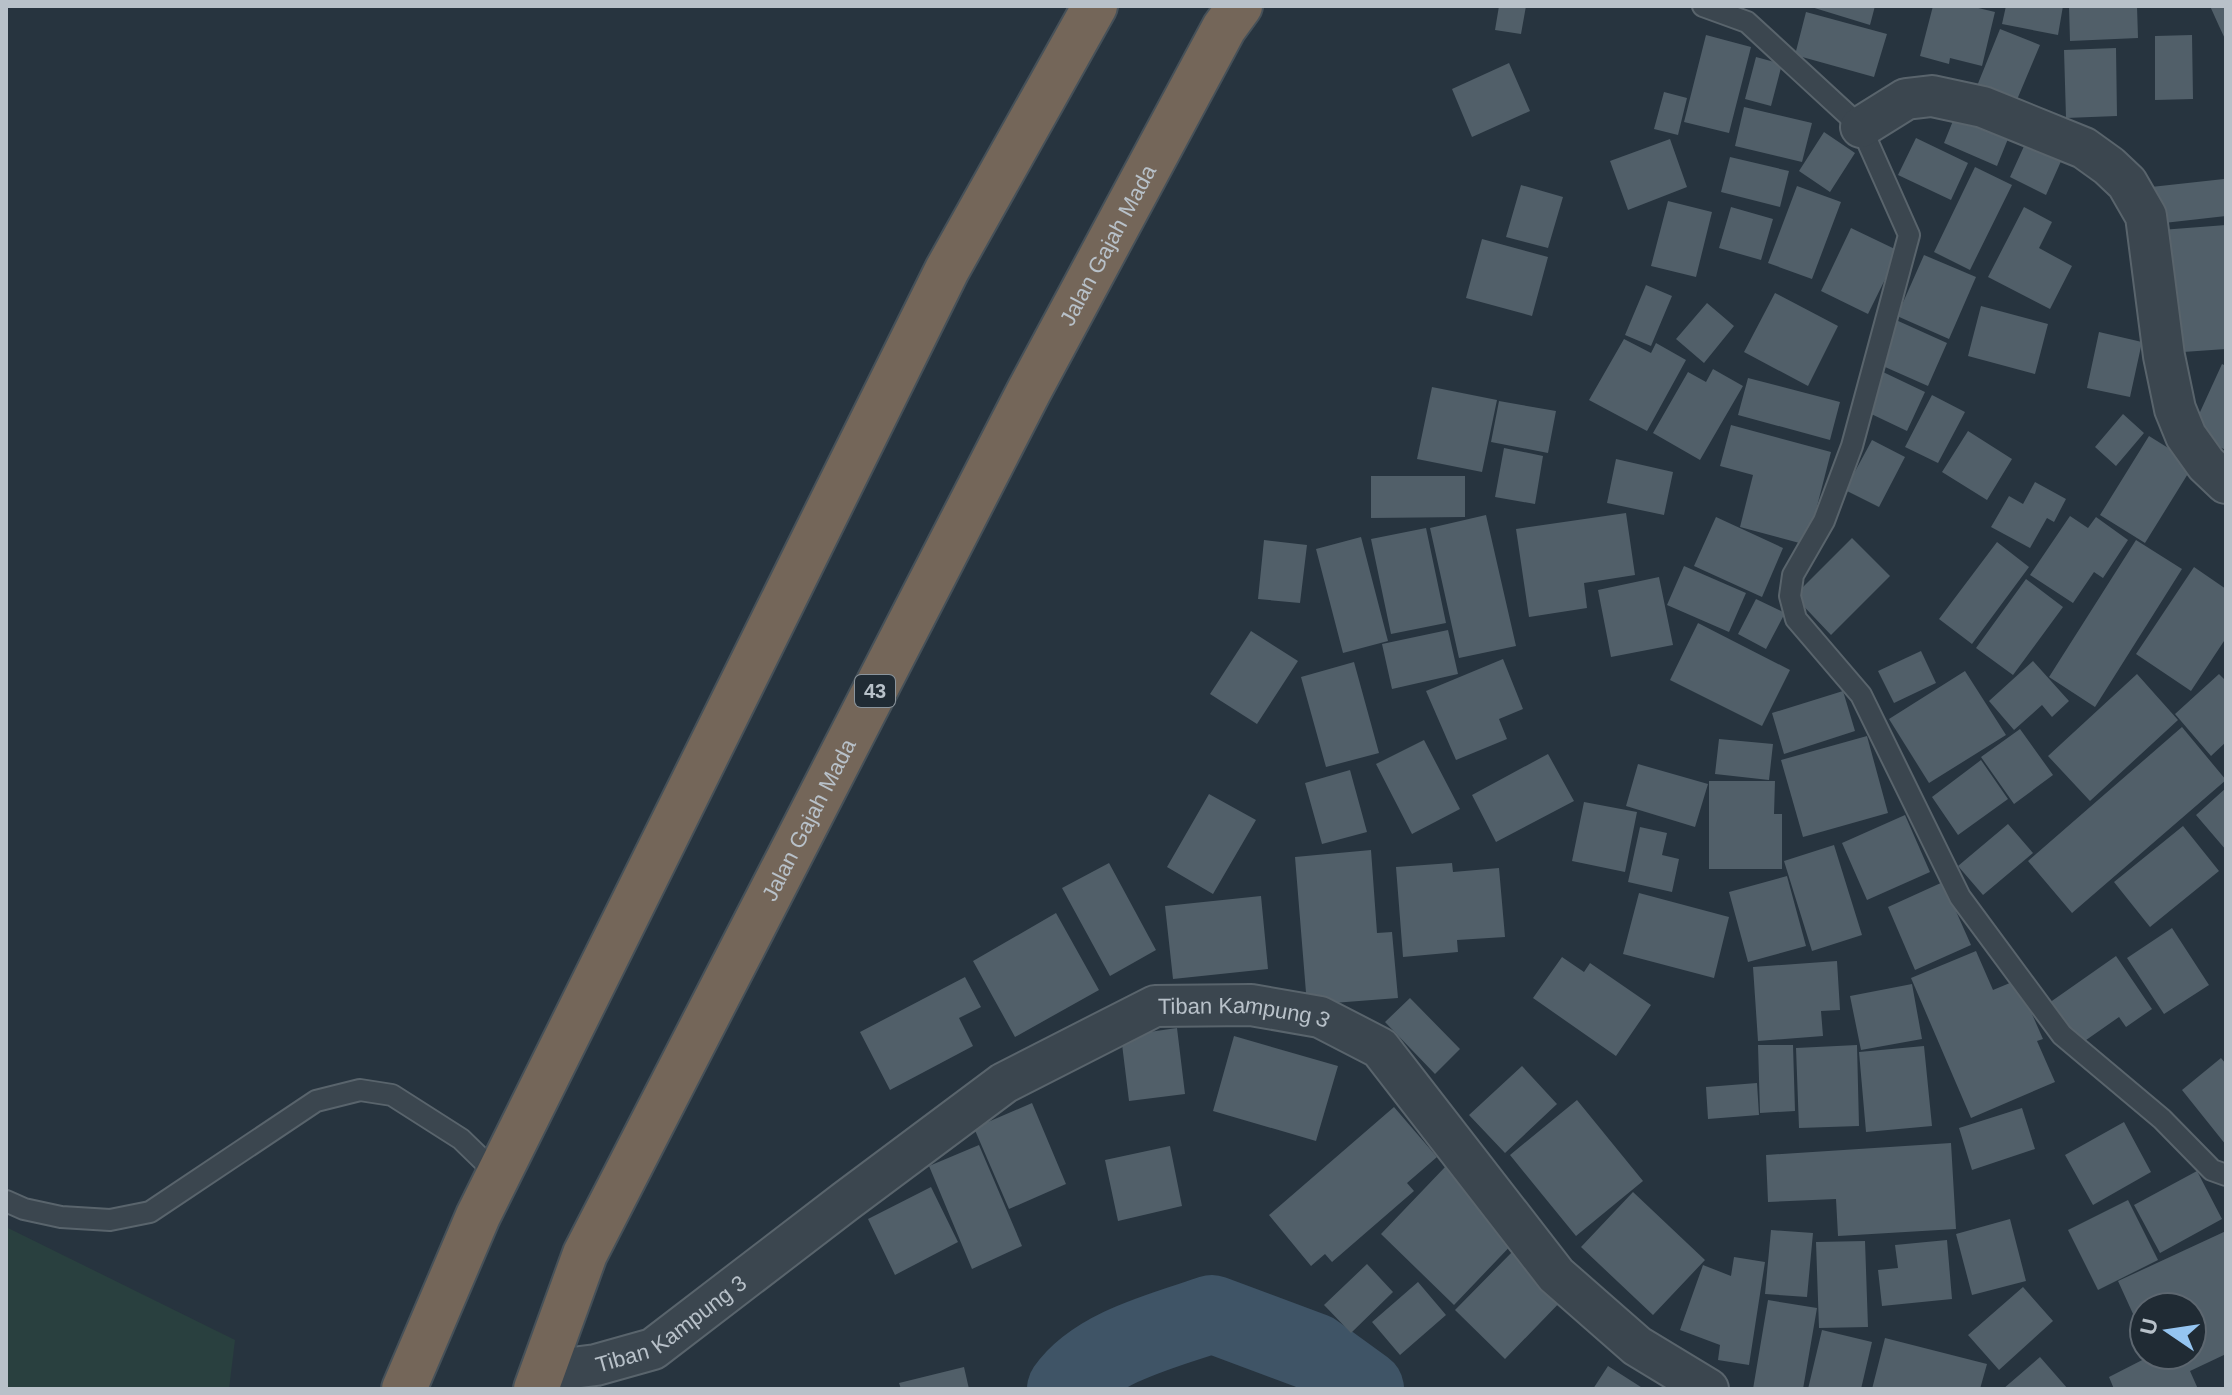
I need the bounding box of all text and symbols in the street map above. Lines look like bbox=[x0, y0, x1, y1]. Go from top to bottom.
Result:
street label: Jalan Gajah Mada bbox=[1055, 160, 1162, 330]
road number: 43 bbox=[855, 675, 895, 707]
street label: Jalan Gajah Mada bbox=[757, 734, 861, 905]
street label: Tiban Kampung 3 bbox=[1158, 992, 1334, 1033]
street label: Tiban Kampung 3 bbox=[593, 1270, 751, 1378]
north arrow bbox=[2128, 1291, 2208, 1371]
text: U bbox=[2135, 1316, 2163, 1337]

